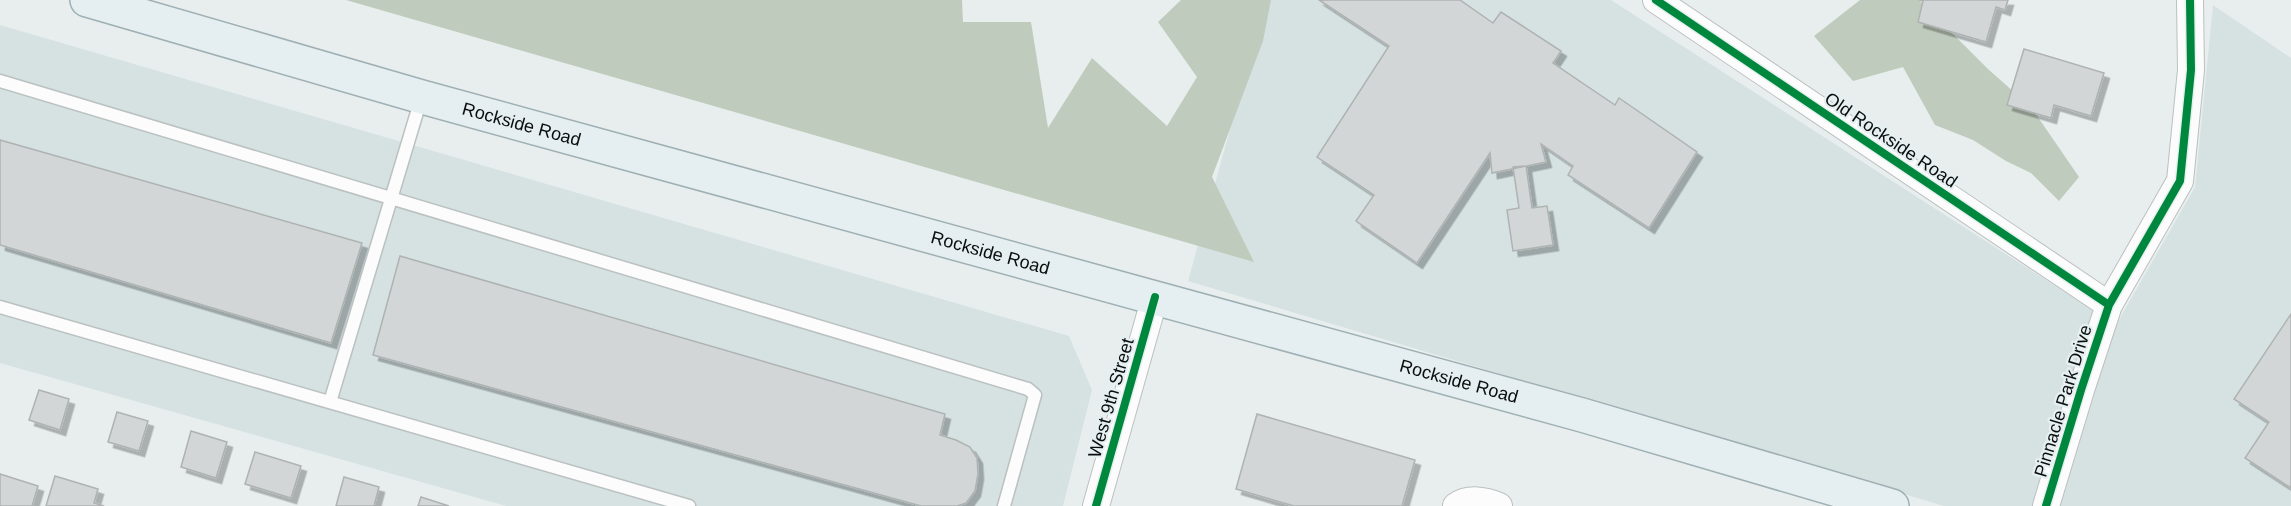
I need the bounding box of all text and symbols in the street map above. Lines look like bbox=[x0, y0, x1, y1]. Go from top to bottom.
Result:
street label: Old Rockside Road bbox=[1821, 88, 1961, 192]
street label: Rockside Road bbox=[460, 99, 583, 150]
street label: Rockside Road bbox=[929, 227, 1052, 279]
street label: Pinnacle Park Drive bbox=[2030, 322, 2096, 480]
street label: West 9th Street bbox=[1084, 336, 1138, 460]
street label: Rockside Road bbox=[1397, 355, 1521, 407]

